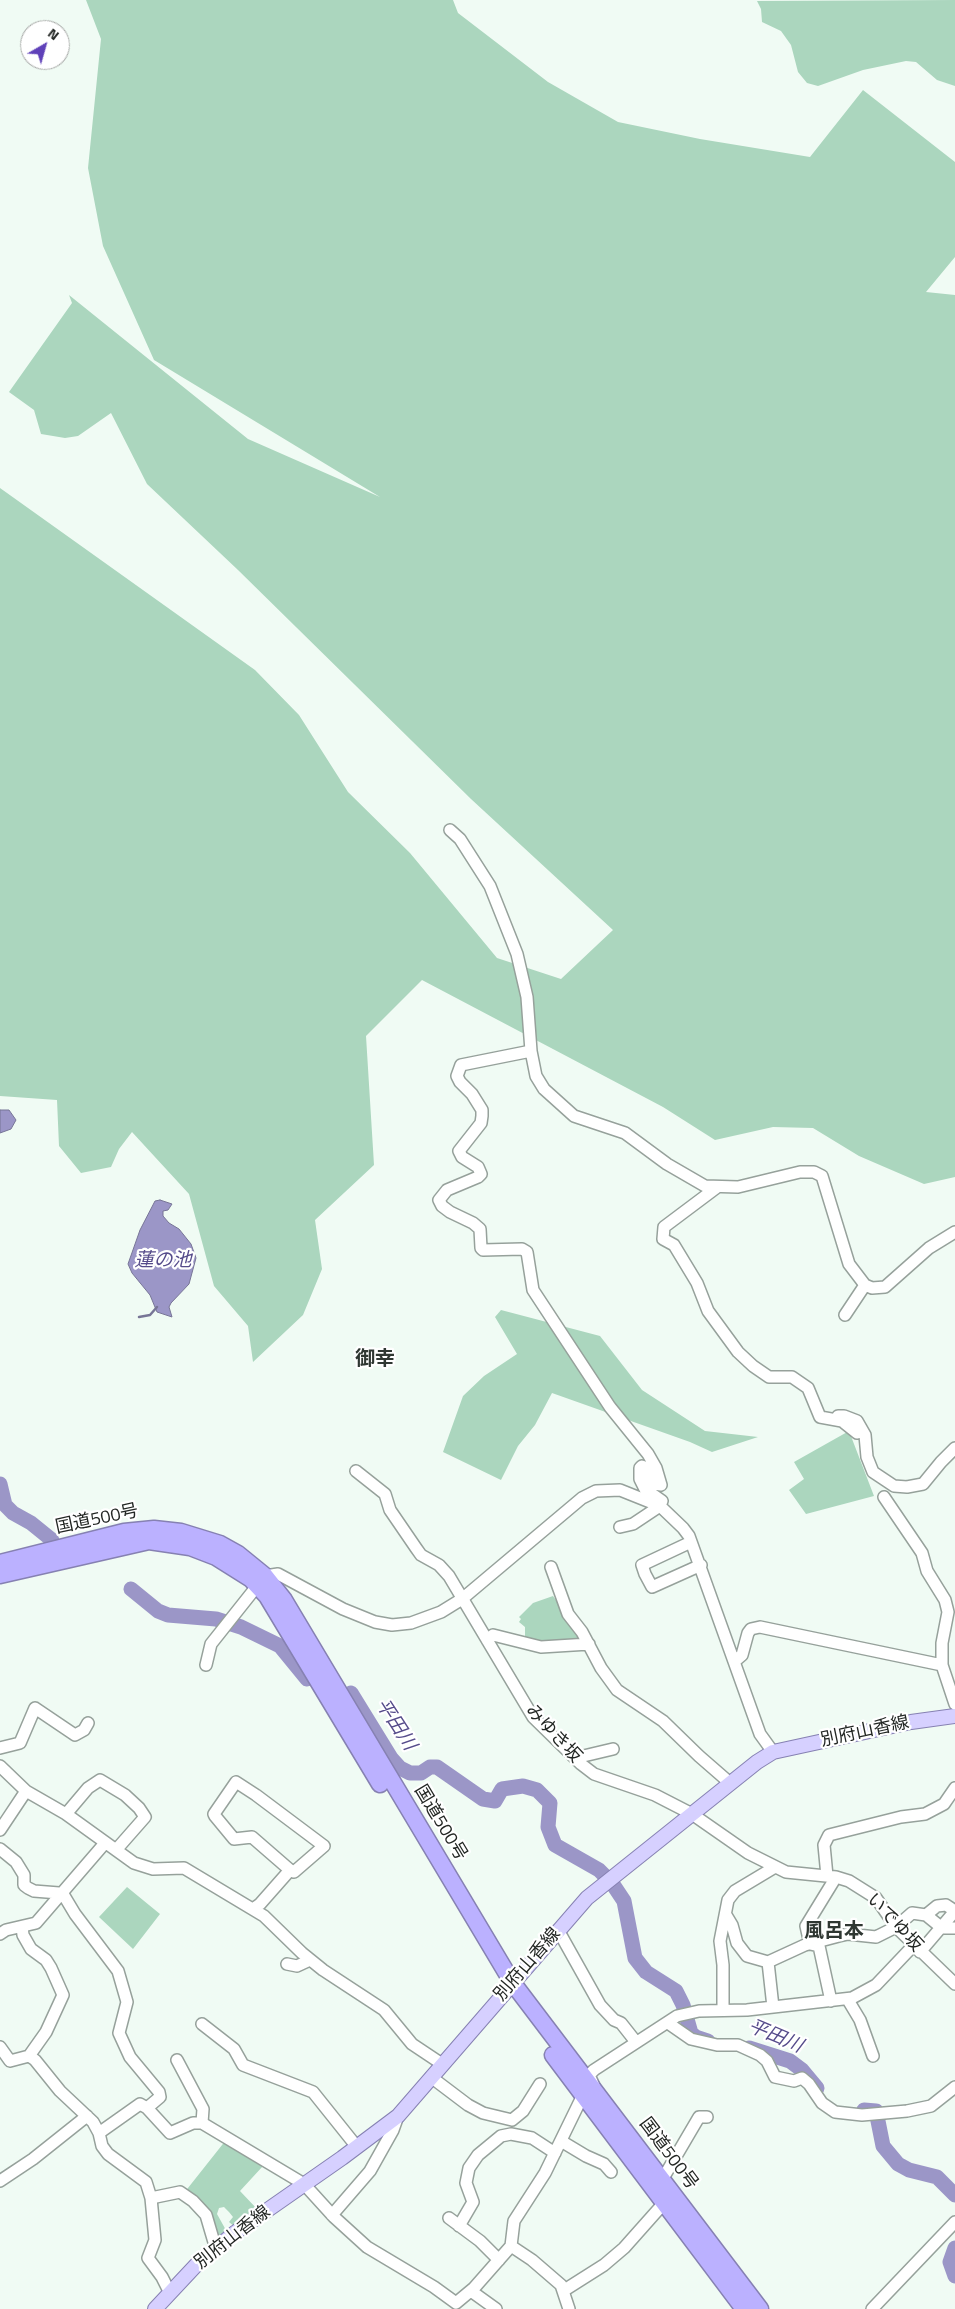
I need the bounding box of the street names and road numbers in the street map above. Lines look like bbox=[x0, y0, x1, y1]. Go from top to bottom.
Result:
street label: 国道500号 bbox=[54, 1501, 140, 1539]
street label: みゆき坂 bbox=[521, 1700, 585, 1768]
street label: 別府山香線 bbox=[819, 1712, 911, 1752]
street label: 国道500号 bbox=[409, 1781, 471, 1865]
street label: いでゆ坂 bbox=[862, 1889, 926, 1957]
street label: 別府山香線 bbox=[490, 1924, 566, 2006]
street label: 国道500号 bbox=[634, 2114, 702, 2194]
street label: 別府山香線 bbox=[191, 2202, 275, 2274]

